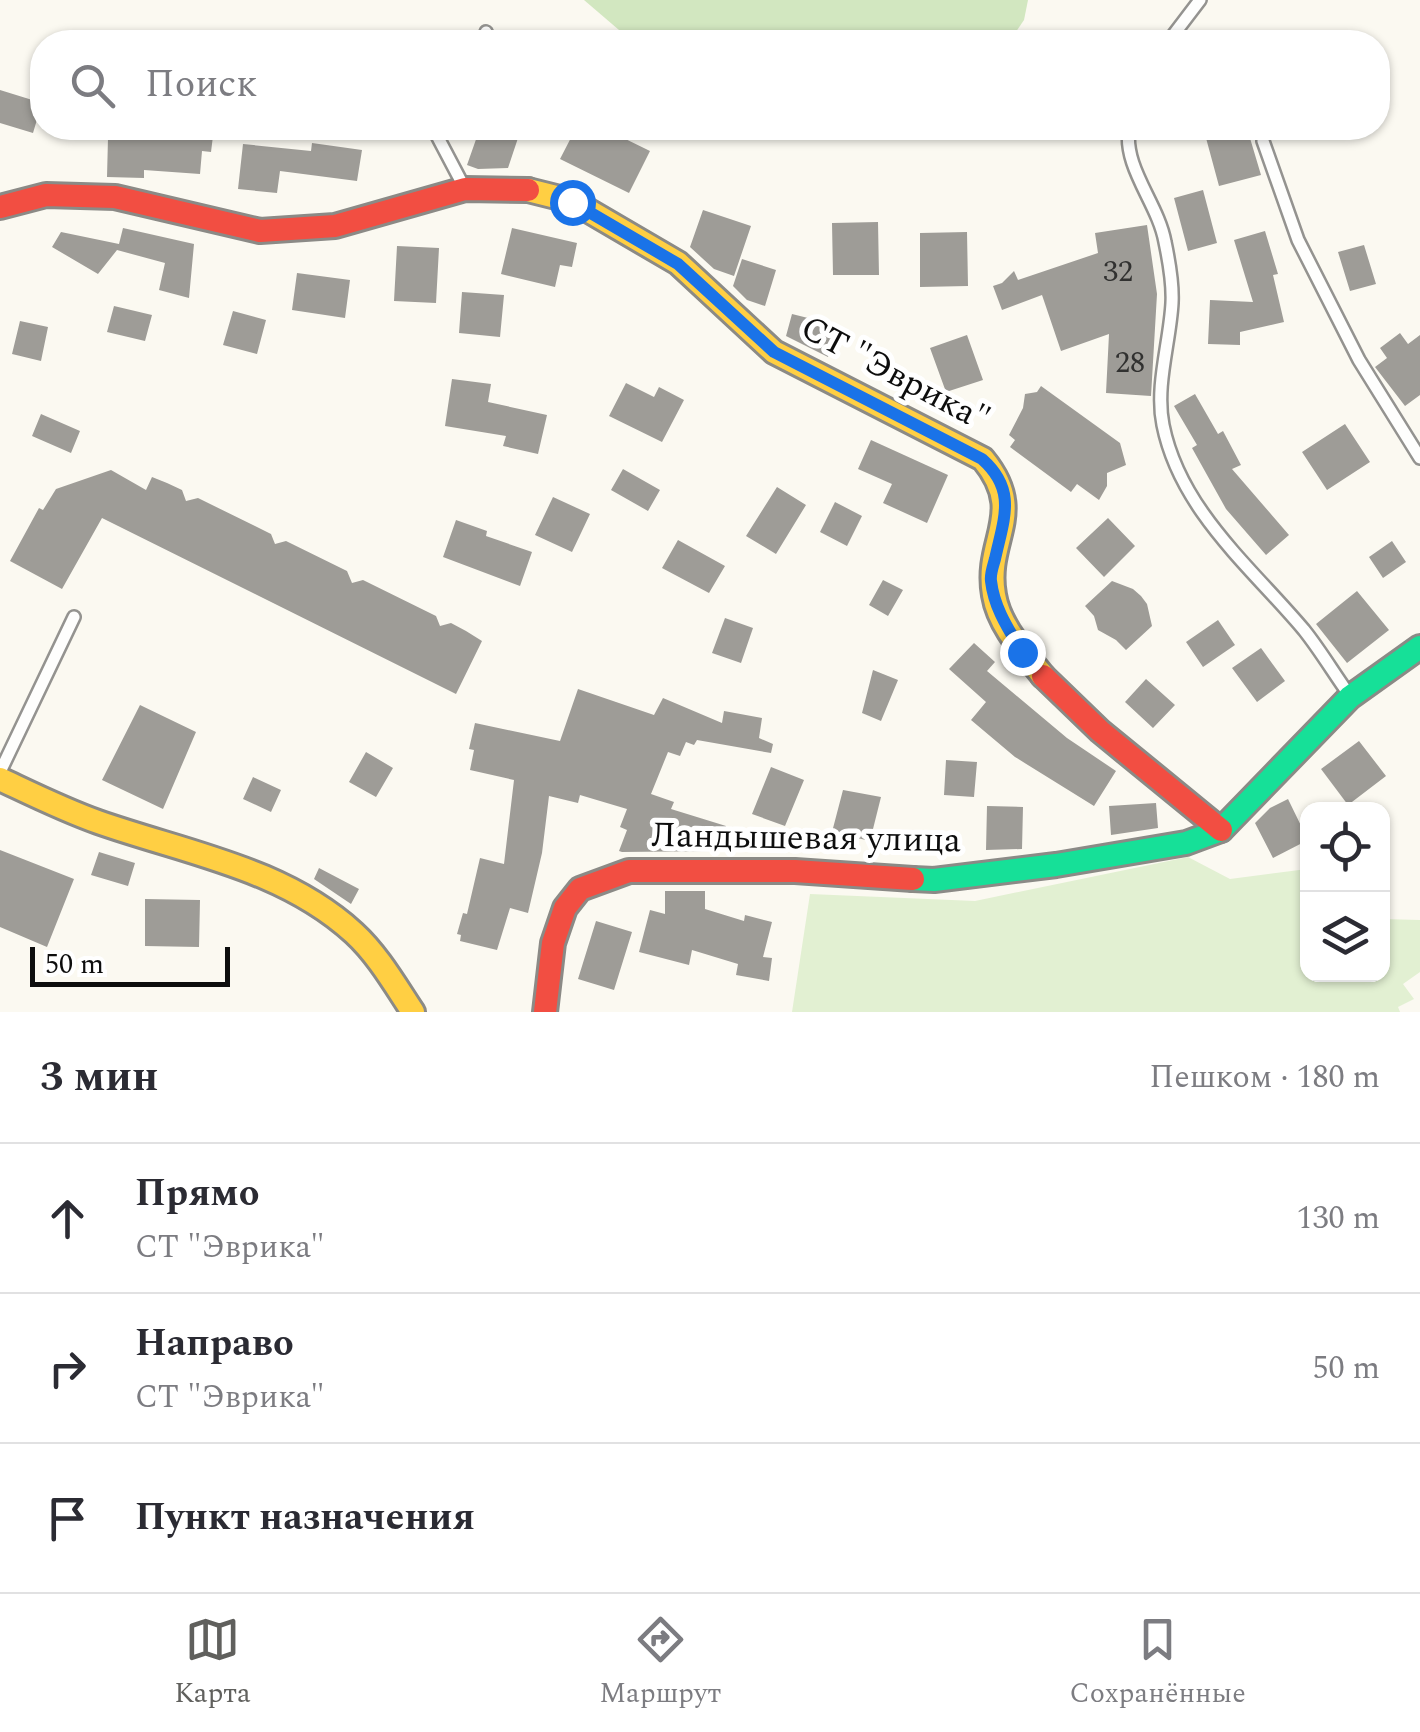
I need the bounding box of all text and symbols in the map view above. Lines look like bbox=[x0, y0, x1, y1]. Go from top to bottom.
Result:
search box bbox=[30, 30, 1390, 140]
text: Поиск bbox=[145, 56, 257, 114]
icon: search bbox=[65, 58, 120, 113]
route start bbox=[550, 180, 596, 226]
house number: 32 bbox=[1103, 249, 1133, 295]
street label: СТ "Эврика" bbox=[791, 302, 999, 446]
house number: 28 bbox=[1115, 340, 1145, 386]
route end bbox=[1000, 630, 1046, 676]
map controls bbox=[1300, 802, 1390, 982]
button: locate bbox=[1300, 802, 1390, 892]
street label: Ландышевая улица bbox=[650, 809, 962, 867]
button: layers bbox=[1300, 892, 1390, 982]
scale bar bbox=[30, 942, 230, 986]
text: 50 m bbox=[45, 943, 104, 986]
text: 3 мин bbox=[40, 1046, 158, 1109]
text: Пешком · 180 m bbox=[1149, 1053, 1380, 1102]
text: Прямо bbox=[135, 1165, 260, 1223]
icon: ahead bbox=[40, 1191, 95, 1246]
text: 130 m bbox=[1296, 1194, 1380, 1243]
text: СТ "Эврика" bbox=[135, 1223, 325, 1272]
text: Направо bbox=[135, 1315, 294, 1373]
icon: right bbox=[40, 1341, 95, 1396]
text: 50 m bbox=[1312, 1344, 1380, 1393]
text: СТ "Эврика" bbox=[135, 1373, 325, 1422]
text: Пункт назначения bbox=[135, 1489, 475, 1547]
icon: arrive bbox=[40, 1491, 95, 1546]
tab: Карта bbox=[174, 1612, 251, 1715]
tab: Маршрут bbox=[599, 1612, 721, 1715]
tab: Сохранённые bbox=[1070, 1612, 1246, 1715]

